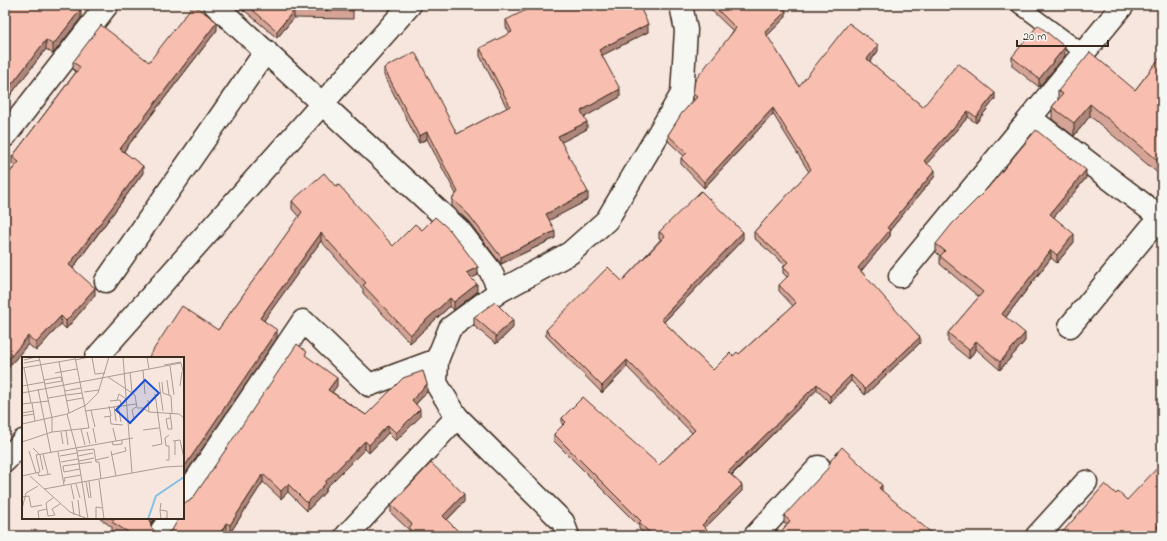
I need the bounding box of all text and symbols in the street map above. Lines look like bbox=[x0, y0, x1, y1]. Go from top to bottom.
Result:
scale bar bbox=[1017, 22, 1108, 48]
text: 20 m bbox=[1023, 28, 1046, 46]
inset map bbox=[22, 357, 184, 519]

